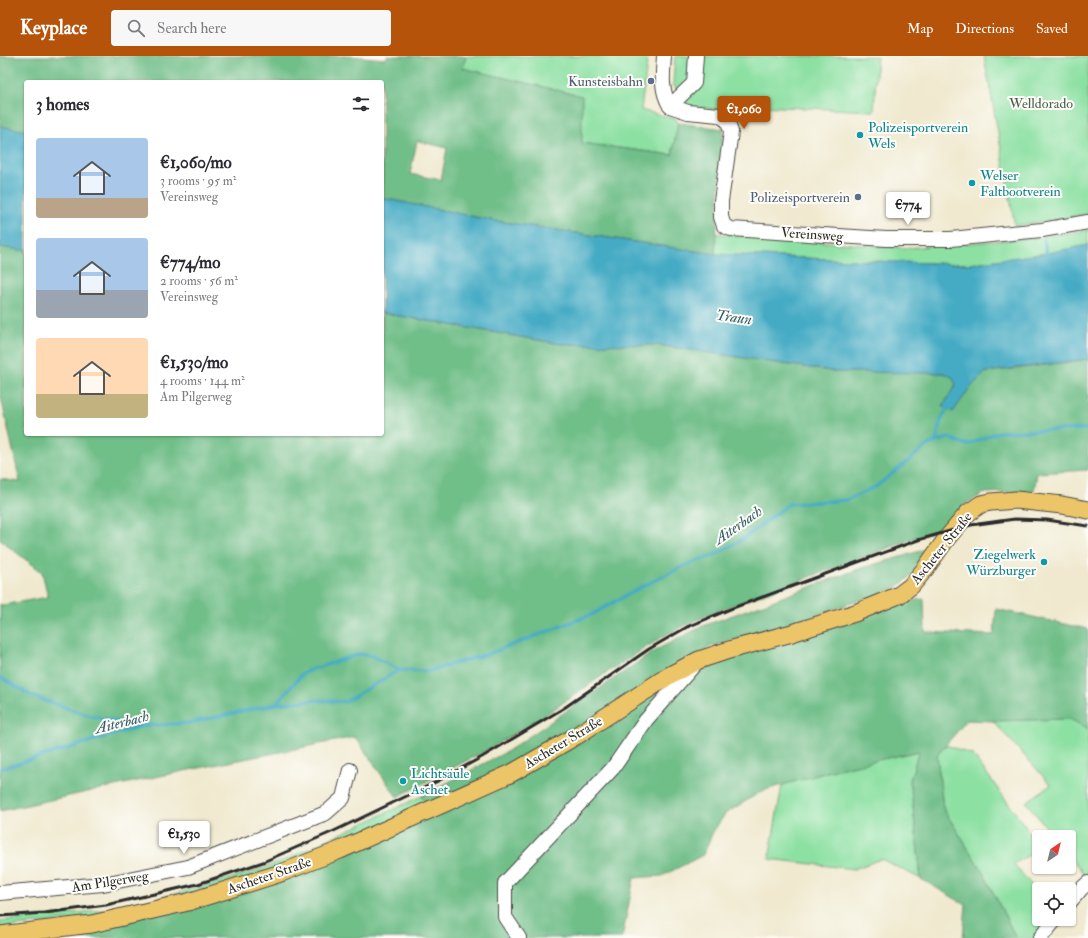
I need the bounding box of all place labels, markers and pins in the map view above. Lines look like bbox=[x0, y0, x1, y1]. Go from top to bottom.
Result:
place label: Kunsteisbahn bbox=[568, 73, 643, 90]
marker: Kunsteisbahn bbox=[646, 76, 656, 86]
pin: €1,060 bbox=[711, 96, 777, 130]
place label: Polizeisportverein Wels bbox=[867, 119, 968, 152]
marker: Polizeisportverein Wels bbox=[855, 130, 865, 140]
place label: Welser Faltbootverein bbox=[979, 167, 1061, 200]
marker: Welser Faltbootverein bbox=[967, 178, 977, 188]
place label: Polizeisportverein bbox=[750, 189, 850, 207]
marker: Polizeisportverein bbox=[853, 192, 863, 202]
pin: €774 bbox=[884, 192, 932, 226]
place label: Ziegelwerk Würzburger bbox=[965, 546, 1037, 579]
marker: Ziegelwerk Würzburger bbox=[1039, 557, 1049, 567]
place label: Lichtsäule Aschet bbox=[410, 765, 470, 798]
marker: Lichtsäule Aschet bbox=[398, 776, 408, 786]
pin: €1,530 bbox=[151, 821, 217, 855]

